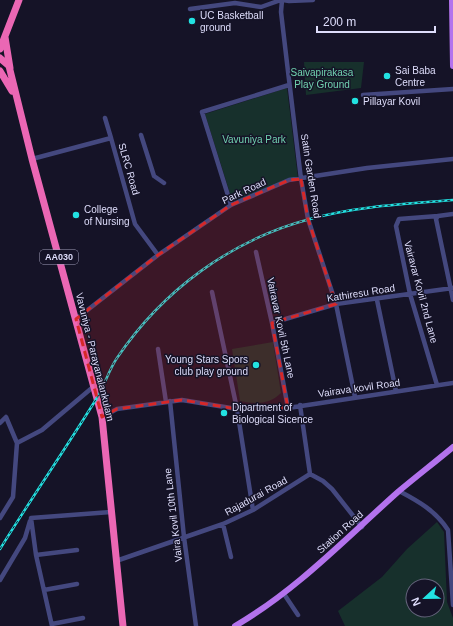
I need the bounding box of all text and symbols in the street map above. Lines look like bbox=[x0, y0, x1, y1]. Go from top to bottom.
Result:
scale bar bbox=[317, 8, 435, 34]
place label: UC Basketball ground bbox=[200, 10, 263, 33]
text: 200 m bbox=[323, 15, 356, 29]
marker: UC Basketball ground bbox=[187, 16, 197, 26]
place label: Sai Baba Centre bbox=[395, 65, 436, 88]
park label: Saivapirakasa Play Ground bbox=[291, 67, 354, 90]
marker: Sai Baba Centre bbox=[382, 71, 392, 81]
marker: Pillayar Kovil bbox=[350, 96, 360, 106]
place label: Pillayar Kovil bbox=[363, 96, 420, 107]
street label: Satin Garden Road bbox=[299, 133, 323, 219]
park label: Vavuniya Park bbox=[222, 134, 287, 145]
street label: SLRC Road bbox=[116, 142, 142, 196]
street label: Park Road bbox=[220, 176, 268, 206]
place label: College of Nursing bbox=[84, 204, 130, 227]
marker: College of Nursing bbox=[71, 210, 81, 220]
street label: Vairavar Kovil 2nd Lane bbox=[402, 240, 440, 345]
road number: AA030 bbox=[40, 250, 78, 264]
street label: Vairavar Kovil 5th Lane bbox=[265, 277, 297, 380]
street label: Kathiresu Road bbox=[326, 282, 396, 304]
street label: Vavuniya - Parayanalankulam bbox=[74, 292, 116, 422]
place label: Young Stars Spors club play ground bbox=[165, 354, 248, 377]
marker: Young Stars Spors club play ground bbox=[251, 360, 261, 370]
street label: Vairava kovil Road bbox=[317, 377, 401, 399]
place label: Dipartment of Biological Sicence bbox=[232, 402, 314, 425]
marker: Dipartment of Biological Sicence bbox=[219, 408, 229, 418]
street label: Vaira Kovil 10th Lane bbox=[162, 467, 184, 562]
street label: Rajadurai Road bbox=[223, 474, 289, 518]
street label: Station Road bbox=[315, 509, 365, 555]
north arrow bbox=[405, 578, 445, 618]
text: N bbox=[409, 596, 423, 608]

